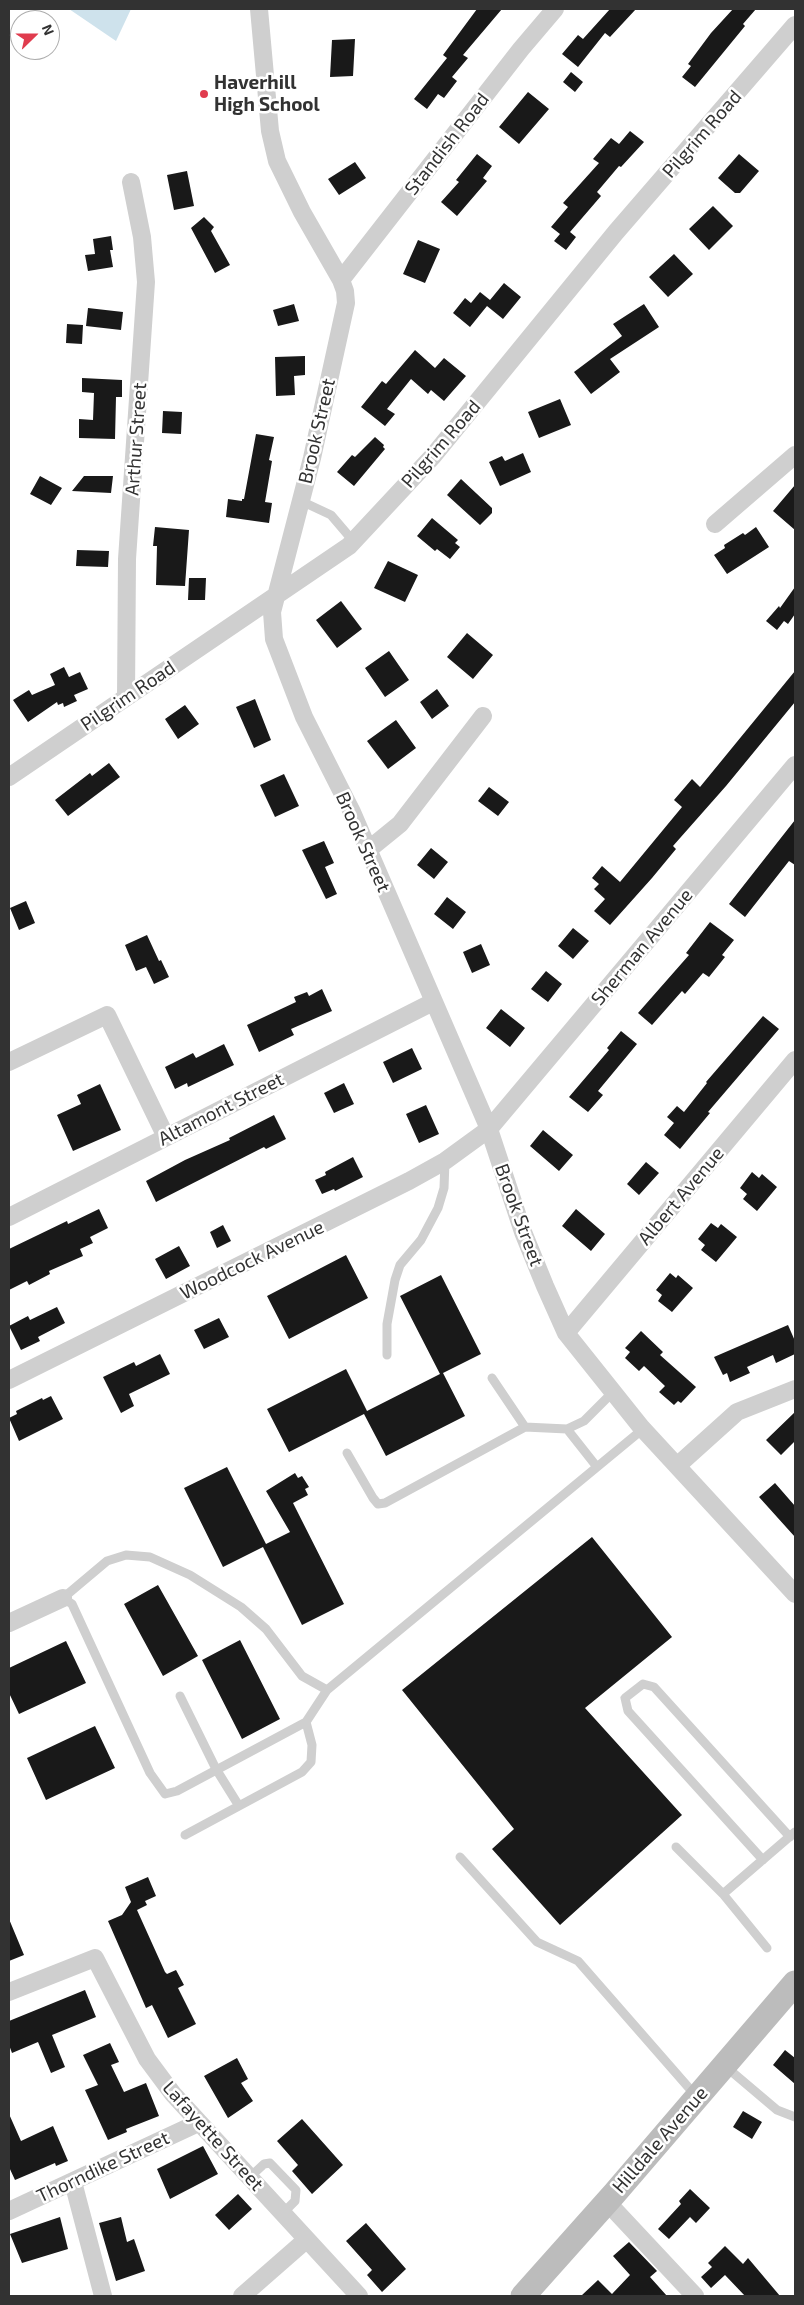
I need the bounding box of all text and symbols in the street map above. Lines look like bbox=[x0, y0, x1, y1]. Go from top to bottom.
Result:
north arrow bbox=[10, 10, 60, 60]
text: N bbox=[39, 22, 58, 37]
place label: Haverhill High School bbox=[214, 72, 320, 116]
street label: Pilgrim Road bbox=[658, 85, 746, 183]
marker: Haverhill High School bbox=[198, 88, 210, 100]
street label: Standish Road bbox=[400, 88, 494, 200]
street label: Brook Street bbox=[294, 376, 340, 486]
street label: Arthur Street bbox=[121, 382, 151, 496]
street label: Pilgrim Road bbox=[397, 395, 485, 493]
street label: Pilgrim Road bbox=[76, 656, 180, 736]
street label: Brook Street bbox=[331, 788, 395, 896]
street label: Sherman Avenue bbox=[586, 884, 698, 1010]
street label: Altamont Street bbox=[154, 1068, 288, 1150]
street label: Albert Avenue bbox=[633, 1142, 729, 1250]
street label: Brook Street bbox=[490, 1161, 548, 1269]
street label: Woodcock Avenue bbox=[176, 1215, 328, 1305]
street label: Lafayette Street bbox=[158, 2076, 268, 2196]
street label: Hilldale Avenue bbox=[608, 2082, 712, 2198]
street label: Thorndike Street bbox=[33, 2126, 173, 2208]

